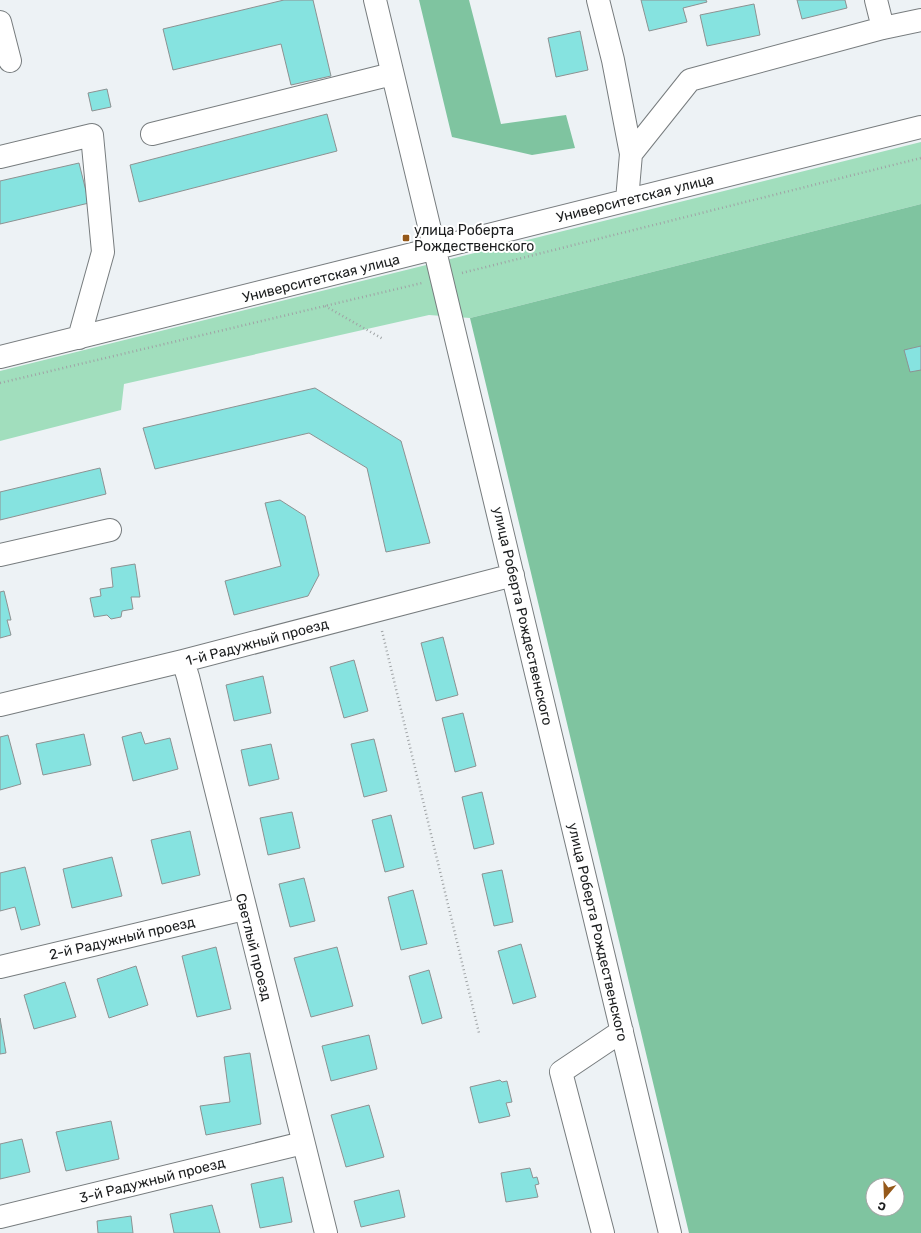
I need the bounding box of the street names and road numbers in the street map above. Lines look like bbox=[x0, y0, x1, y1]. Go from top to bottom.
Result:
street label: Университетская улица bbox=[555, 171, 716, 226]
street label: Университетская улица bbox=[241, 251, 402, 306]
street label: улица Роберта Рождественского bbox=[489, 505, 556, 727]
street label: 1-й Радужный проезд bbox=[184, 615, 330, 670]
street label: улица Роберта Рождественского bbox=[564, 821, 631, 1043]
street label: Светлый проезд bbox=[232, 892, 275, 1003]
street label: 2-й Радужный проезд bbox=[48, 913, 197, 964]
street label: 3-й Радужный проезд bbox=[77, 1154, 227, 1207]

